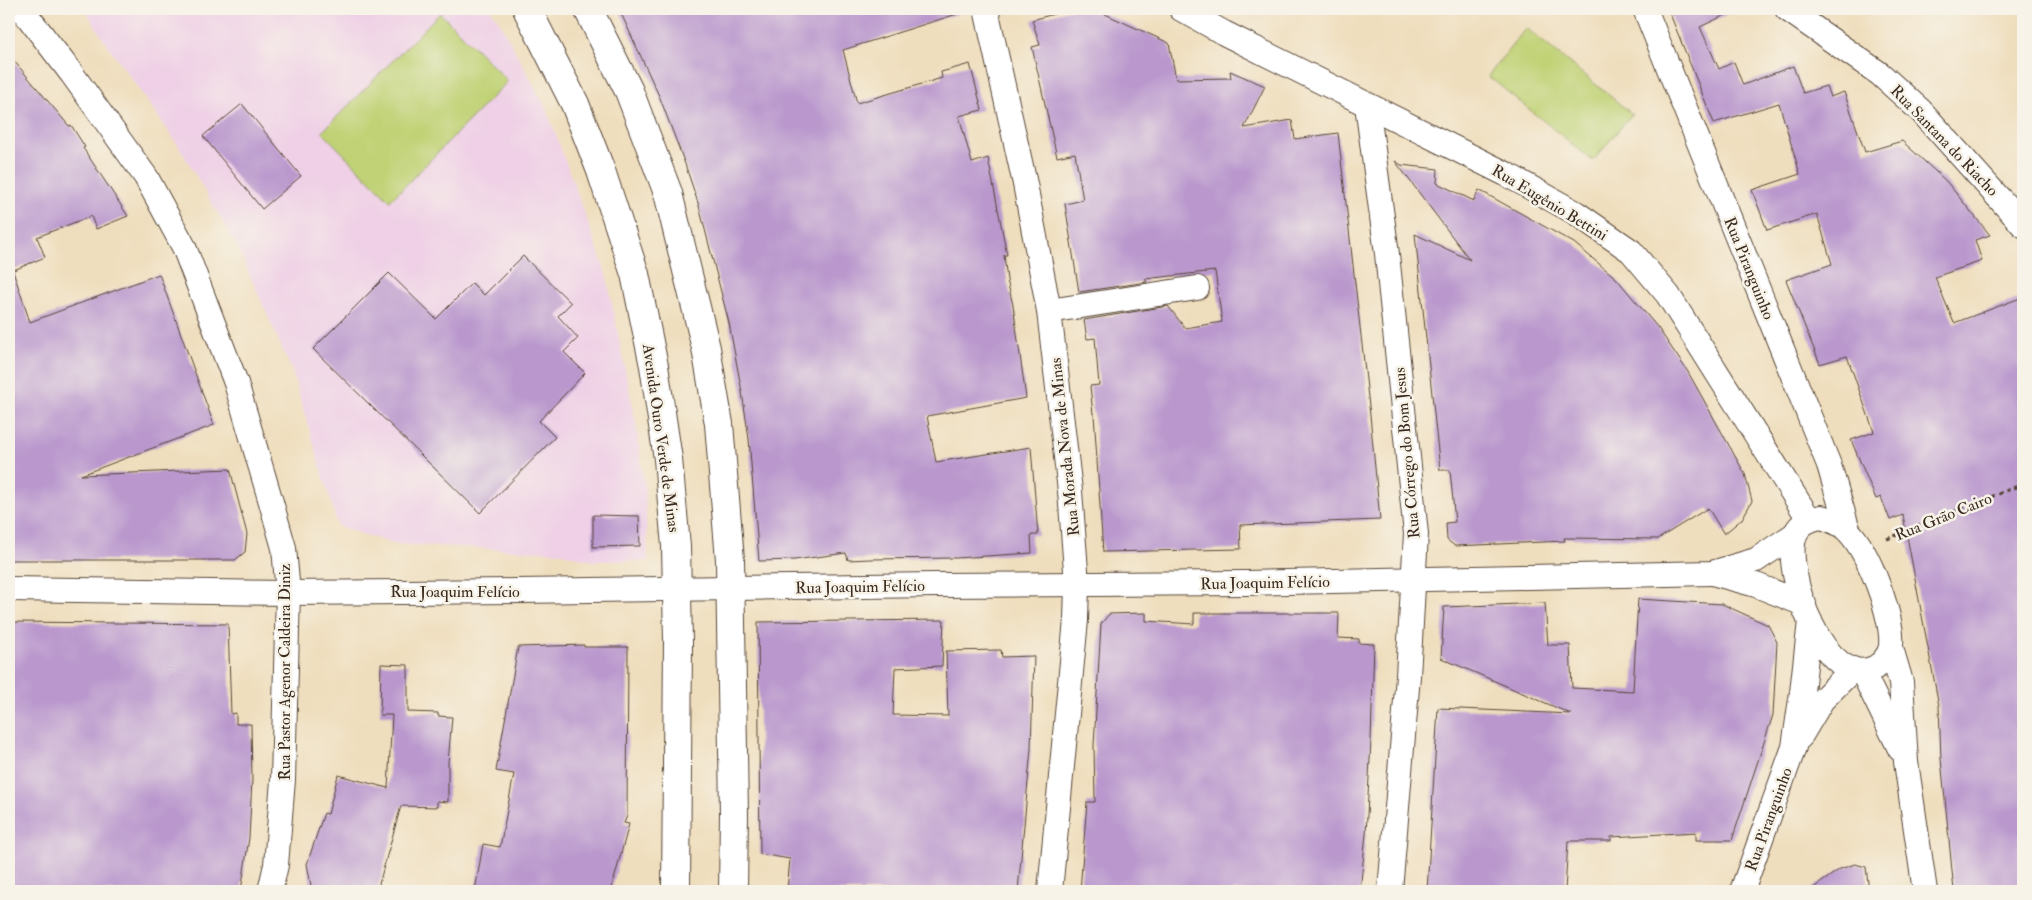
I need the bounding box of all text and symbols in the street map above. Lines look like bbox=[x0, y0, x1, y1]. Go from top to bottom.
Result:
street label: Rua Santana do Riacho bbox=[1886, 81, 2003, 201]
street label: Rua Eugênio Bettini bbox=[1488, 160, 1611, 245]
street label: Rua Piranguinho bbox=[1719, 214, 1779, 323]
street label: Avenida Ouro Verde de Minas bbox=[638, 342, 684, 534]
street label: Rua Morada Nova de Minas bbox=[1046, 357, 1084, 537]
street label: Rua Córrego do Bom Jesus bbox=[1390, 367, 1425, 539]
street label: Rua Grão Cairo bbox=[1892, 488, 1995, 545]
street label: Rua Pastor Agenor Caldeira Diniz bbox=[275, 563, 295, 781]
street label: Rua Joaquim Felício bbox=[1200, 572, 1330, 595]
street label: Rua Joaquim Felício bbox=[795, 576, 925, 599]
street label: Rua Joaquim Felício bbox=[390, 582, 520, 603]
street label: Rua Piranguinho bbox=[1741, 765, 1797, 874]

